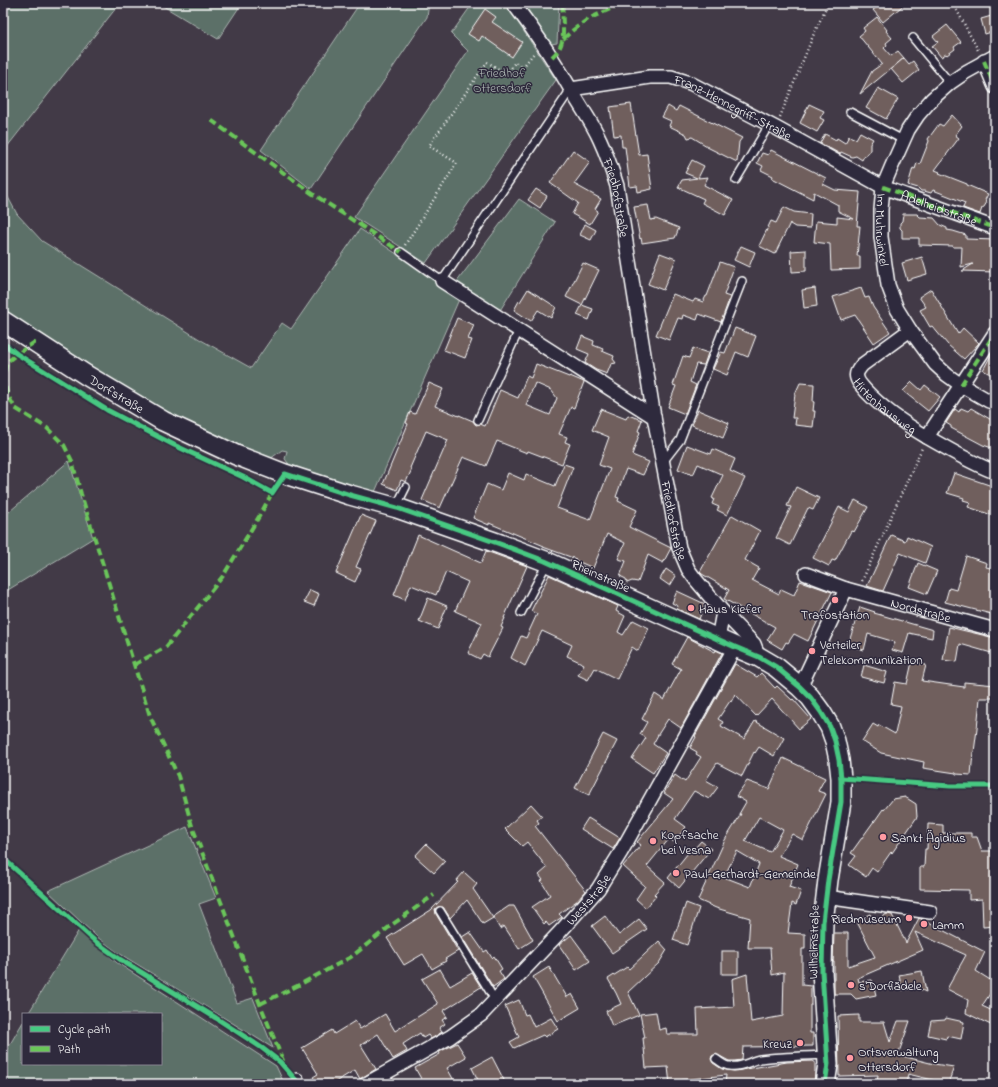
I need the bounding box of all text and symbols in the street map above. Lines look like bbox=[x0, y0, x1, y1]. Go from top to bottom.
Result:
park label: Friedhof Ottersdorf bbox=[473, 64, 532, 98]
street label: Franz-Hennegriff-Straße bbox=[671, 70, 795, 146]
street label: Friedhofstraße bbox=[597, 155, 633, 239]
street label: Adelheidstraße bbox=[898, 186, 980, 232]
street label: Im Muhrwinkel bbox=[870, 192, 893, 268]
street label: Dorfstraße bbox=[84, 370, 147, 419]
street label: Hirtenhausweg bbox=[848, 375, 920, 440]
street label: Friedhofstraße bbox=[655, 479, 691, 564]
street label: Rheinstraße bbox=[568, 555, 633, 598]
street label: Nordstraße bbox=[888, 594, 953, 628]
marker: Trafostation bbox=[830, 595, 840, 605]
place label: Haus Kiefer bbox=[699, 600, 762, 619]
marker: Haus Kiefer bbox=[686, 603, 696, 613]
place label: Trafostation bbox=[801, 606, 869, 625]
place label: Verteiler Telekommunikation bbox=[819, 636, 923, 670]
marker: Verteiler Telekommunikation bbox=[807, 646, 817, 656]
place label: Kopfsache bei Vesna bbox=[661, 826, 719, 860]
place label: Sankt Ägidius bbox=[891, 829, 966, 849]
marker: Sankt Ägidius bbox=[878, 832, 888, 842]
marker: Kopfsache bei Vesna bbox=[648, 836, 658, 846]
place label: Paul-Gerhardt-Gemeinde bbox=[684, 865, 816, 884]
marker: Paul-Gerhardt-Gemeinde bbox=[671, 868, 681, 878]
street label: Weststraße bbox=[562, 871, 616, 930]
street label: Wilhelmstraße bbox=[804, 905, 825, 979]
place label: Riedmuseum bbox=[831, 910, 901, 929]
marker: Riedmuseum bbox=[904, 913, 914, 923]
place label: Lamm bbox=[932, 916, 964, 935]
marker: Lamm bbox=[919, 919, 929, 929]
place label: s'Dorflädele bbox=[859, 977, 922, 996]
marker: s'Dorflädele bbox=[846, 980, 856, 990]
legend bbox=[22, 1013, 162, 1065]
text: Cycle path bbox=[58, 1021, 110, 1040]
place label: Kreuz bbox=[763, 1035, 793, 1054]
marker: Kreuz bbox=[795, 1038, 805, 1048]
text: Path bbox=[58, 1041, 81, 1059]
place label: Ortsverwaltung Ottersdorf bbox=[858, 1043, 939, 1077]
marker: Ortsverwaltung Ottersdorf bbox=[845, 1053, 855, 1063]

